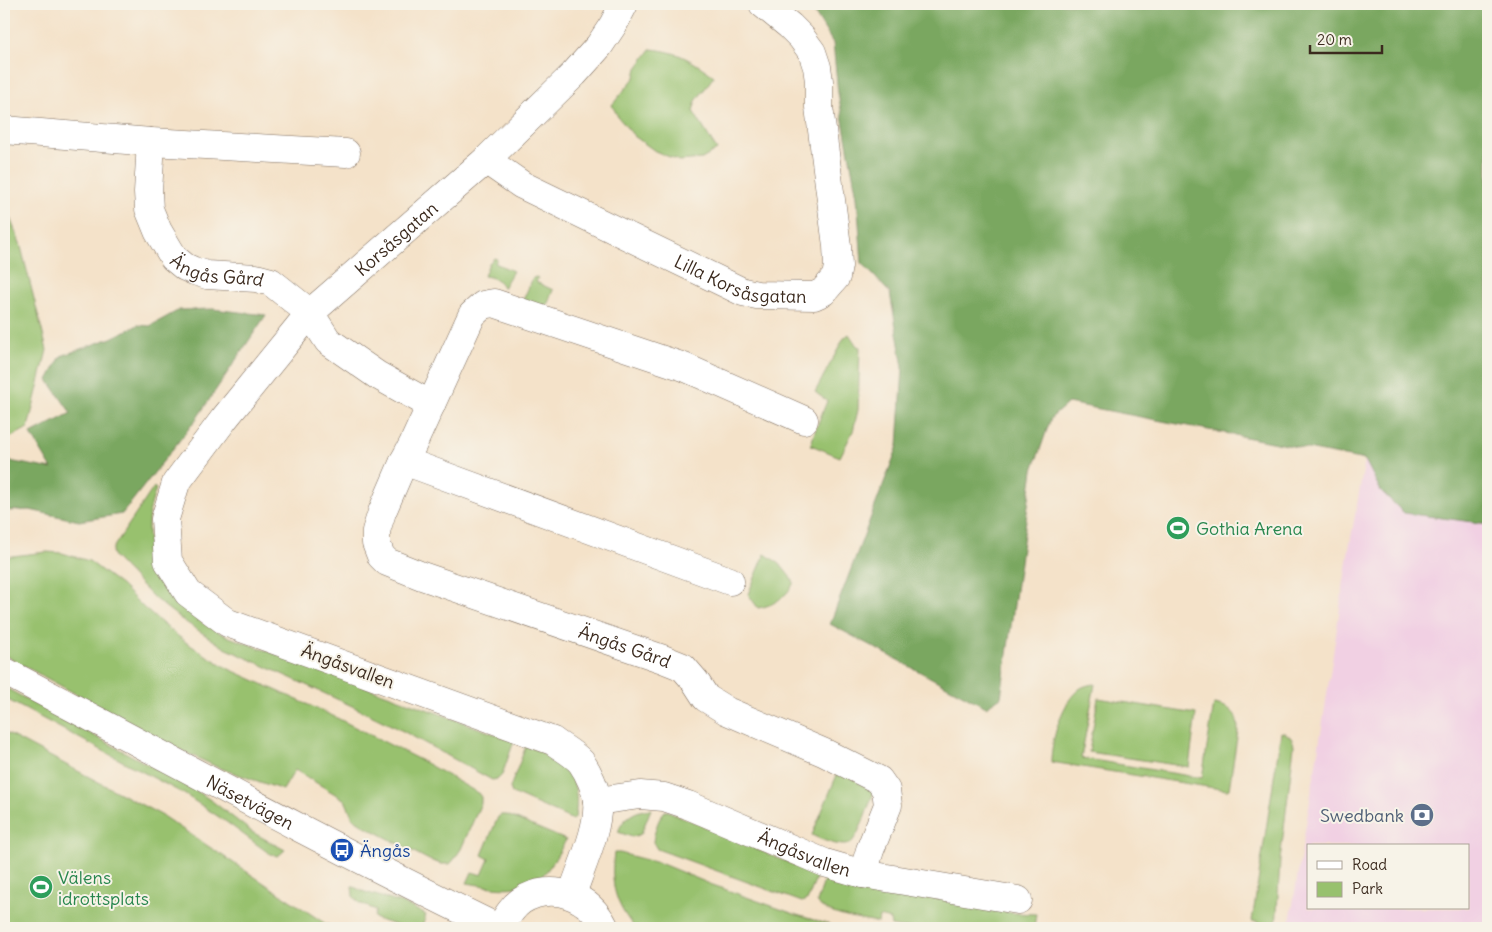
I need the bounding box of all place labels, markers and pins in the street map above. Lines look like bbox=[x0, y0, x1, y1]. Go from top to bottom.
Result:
sports icon: Gothia Arena bbox=[1165, 515, 1191, 541]
place label: Gothia Arena bbox=[1196, 517, 1303, 540]
bank icon: Swedbank bbox=[1409, 802, 1435, 828]
place label: Swedbank bbox=[1320, 804, 1404, 827]
bus stop icon: Ängås bbox=[329, 837, 355, 863]
place label: Ängås bbox=[360, 839, 411, 862]
place label: Välens idrottsplats bbox=[58, 866, 149, 910]
sports icon: Välens idrottsplats bbox=[28, 874, 54, 900]

